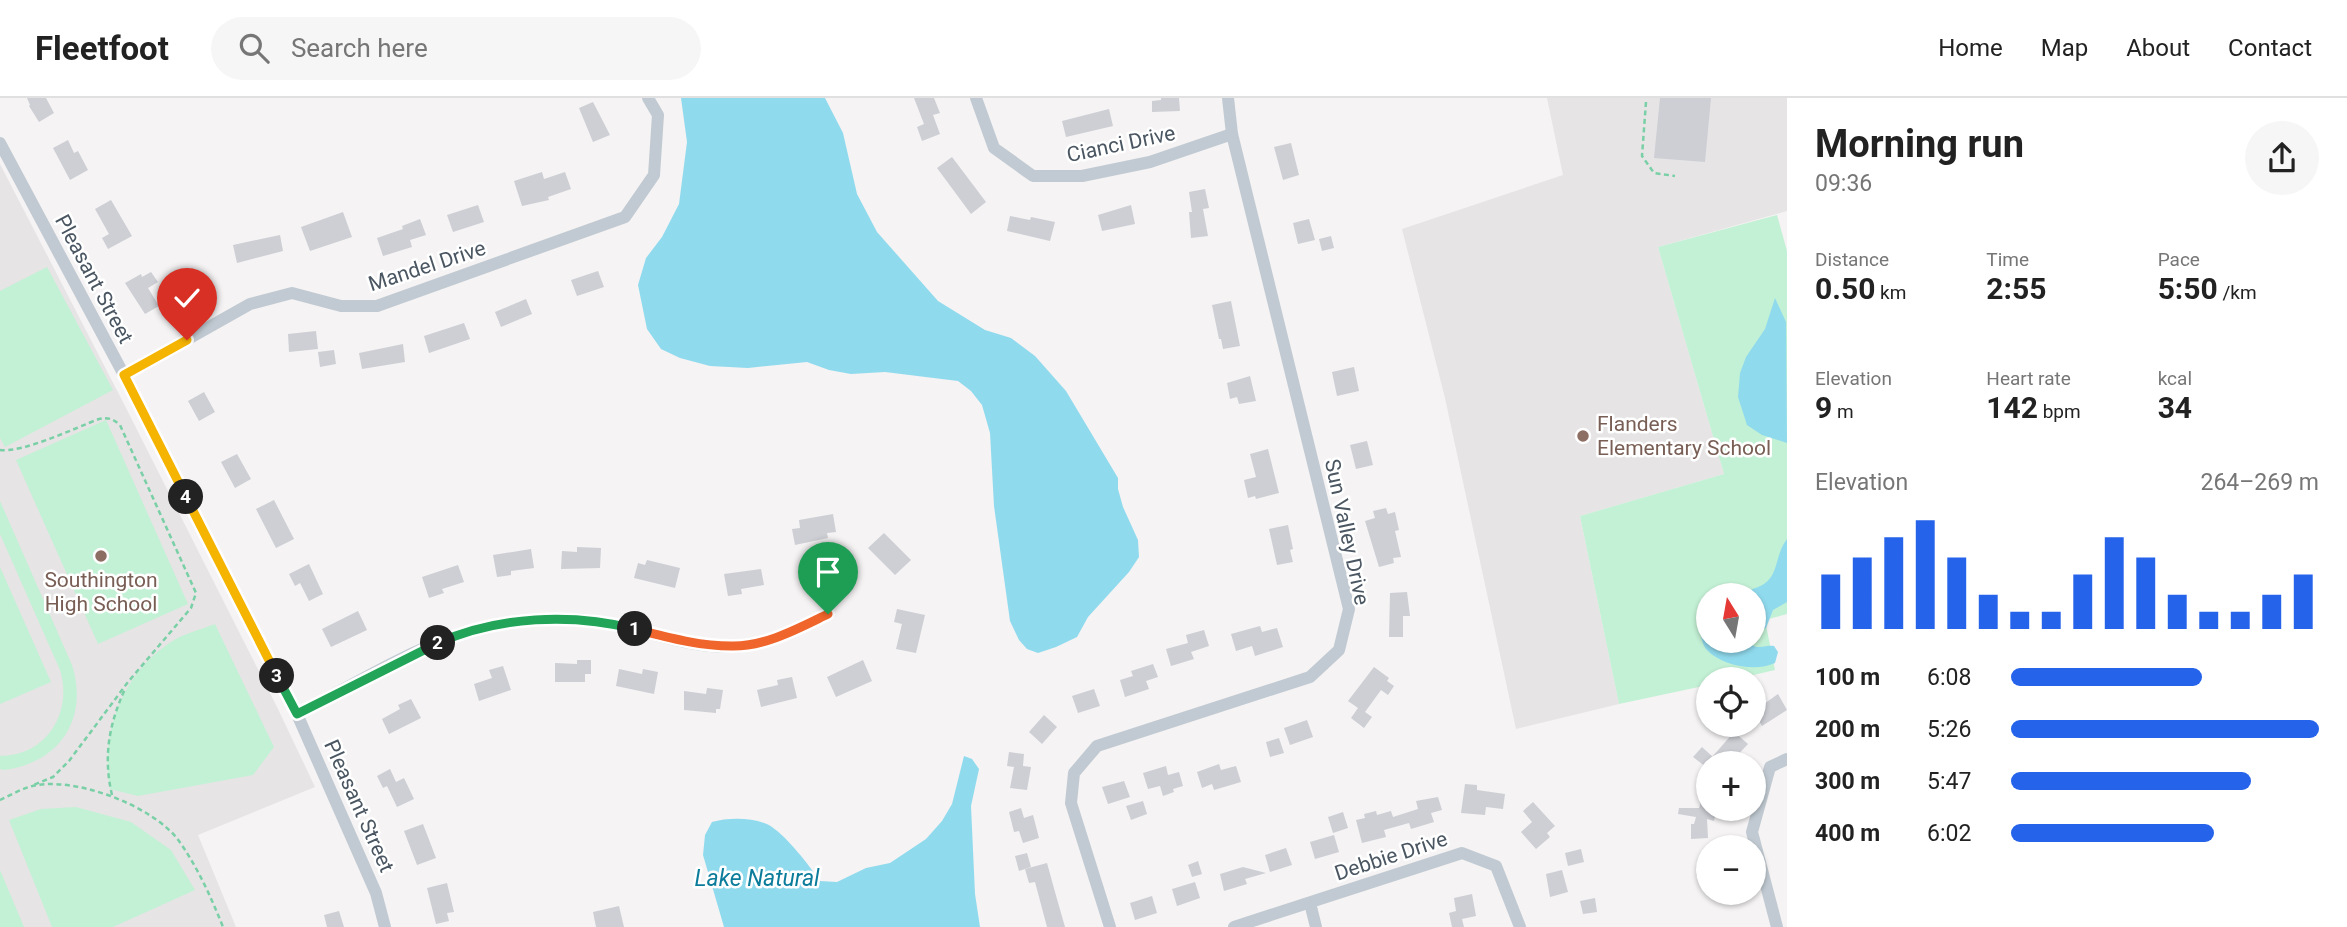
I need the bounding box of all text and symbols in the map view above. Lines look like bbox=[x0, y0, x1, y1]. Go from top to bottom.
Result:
search box bbox=[211, 17, 701, 80]
text: Fleetfoot bbox=[35, 29, 169, 68]
icon: search bbox=[235, 29, 273, 67]
text: Search here bbox=[291, 33, 428, 63]
text: Home bbox=[1938, 34, 2003, 62]
text: Map bbox=[2041, 34, 2088, 62]
text: About bbox=[2126, 34, 2190, 62]
text: Contact bbox=[2228, 34, 2312, 62]
street label: Cianci Drive bbox=[1065, 121, 1177, 167]
button: share bbox=[2245, 121, 2319, 195]
text: Morning run bbox=[1815, 122, 2024, 166]
text: 09:36 bbox=[1815, 170, 1872, 197]
street label: Pleasant Street bbox=[50, 211, 138, 348]
street label: Mandel Drive bbox=[365, 236, 489, 296]
text: Distance bbox=[1815, 248, 1889, 271]
text: Time bbox=[1986, 248, 2029, 271]
text: Pace bbox=[2158, 248, 2200, 271]
pin bbox=[157, 268, 217, 340]
text: 0.50 bbox=[1815, 271, 1875, 306]
text: 2:55 bbox=[1986, 271, 2046, 306]
text: 5:50 bbox=[2158, 271, 2218, 306]
icon: check bbox=[168, 279, 206, 317]
text: km bbox=[1875, 281, 1906, 304]
text: /km bbox=[2218, 281, 2257, 304]
text: Elevation bbox=[1815, 367, 1892, 390]
text: Heart rate bbox=[1986, 367, 2071, 390]
text: kcal bbox=[2158, 367, 2192, 390]
text: 9 bbox=[1815, 390, 1832, 425]
text: 142 bbox=[1986, 390, 2038, 425]
text: 34 bbox=[2158, 390, 2192, 425]
text: m bbox=[1832, 400, 1854, 423]
text: bpm bbox=[2038, 400, 2081, 423]
place label: Flanders Elementary School bbox=[1597, 412, 1771, 460]
marker: Flanders Elementary School bbox=[1575, 428, 1591, 444]
street label: Sun Valley Drive bbox=[1320, 457, 1374, 607]
text: Elevation bbox=[1815, 469, 1908, 496]
text: 264–269 m bbox=[2200, 469, 2319, 496]
pin: 4 bbox=[168, 480, 204, 514]
text: 4 bbox=[180, 485, 191, 508]
pin bbox=[798, 542, 858, 614]
marker: Southington High School bbox=[93, 548, 109, 564]
icon: arrive bbox=[809, 553, 847, 591]
place label: Southington High School bbox=[44, 568, 158, 616]
north arrow bbox=[1696, 583, 1766, 653]
map controls bbox=[1696, 583, 1766, 905]
pin: 1 bbox=[618, 612, 652, 646]
text: 1 bbox=[629, 617, 640, 640]
pin: 2 bbox=[420, 626, 456, 660]
text: 2 bbox=[432, 631, 443, 654]
pin: 3 bbox=[260, 658, 294, 694]
text: 3 bbox=[271, 664, 282, 687]
text: 100 m bbox=[1815, 664, 1880, 691]
text: 6:08 bbox=[1927, 664, 1971, 691]
button: locate bbox=[1696, 667, 1766, 737]
text: 200 m bbox=[1815, 716, 1880, 743]
text: 5:26 bbox=[1927, 716, 1971, 743]
street label: Pleasant Street bbox=[319, 736, 399, 876]
button: + bbox=[1696, 751, 1766, 821]
text: 300 m bbox=[1815, 768, 1880, 795]
text: 5:47 bbox=[1927, 768, 1971, 795]
text: 400 m bbox=[1815, 820, 1880, 847]
text: 6:02 bbox=[1927, 820, 1971, 847]
street label: Debbie Drive bbox=[1332, 826, 1450, 886]
button: − bbox=[1696, 835, 1766, 905]
water label: Lake Natural bbox=[694, 865, 820, 892]

